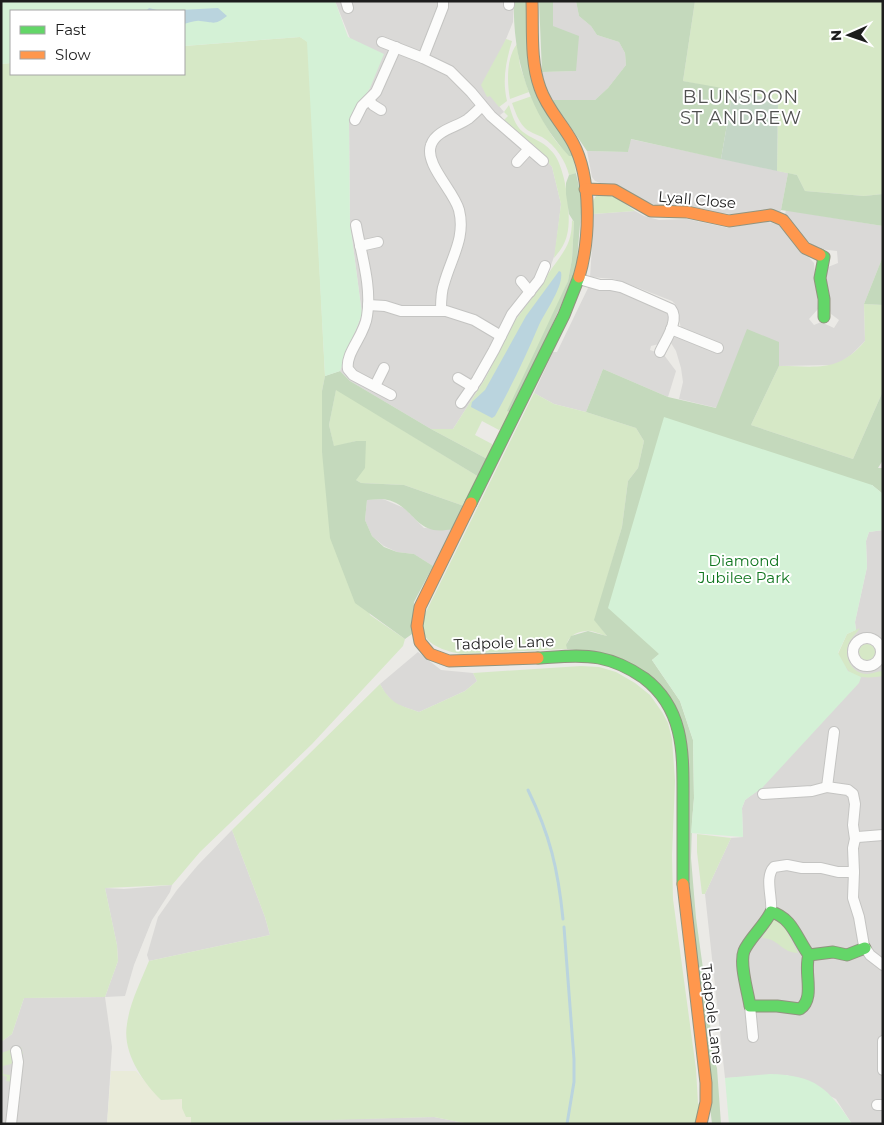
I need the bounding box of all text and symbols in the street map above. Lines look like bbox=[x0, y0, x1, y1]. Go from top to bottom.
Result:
legend bbox=[10, 10, 185, 75]
north arrow bbox=[824, 10, 874, 60]
text: Fast bbox=[55, 20, 86, 39]
text: N bbox=[827, 29, 845, 41]
text: Slow bbox=[55, 45, 91, 64]
district label: BLUNSDON ST ANDREW bbox=[680, 86, 802, 129]
street label: Lyall Close bbox=[657, 187, 737, 212]
park label: Diamond Jubilee Park bbox=[697, 551, 790, 587]
street label: Tadpole Lane bbox=[453, 631, 555, 654]
street label: Tadpole Lane bbox=[697, 963, 728, 1065]

